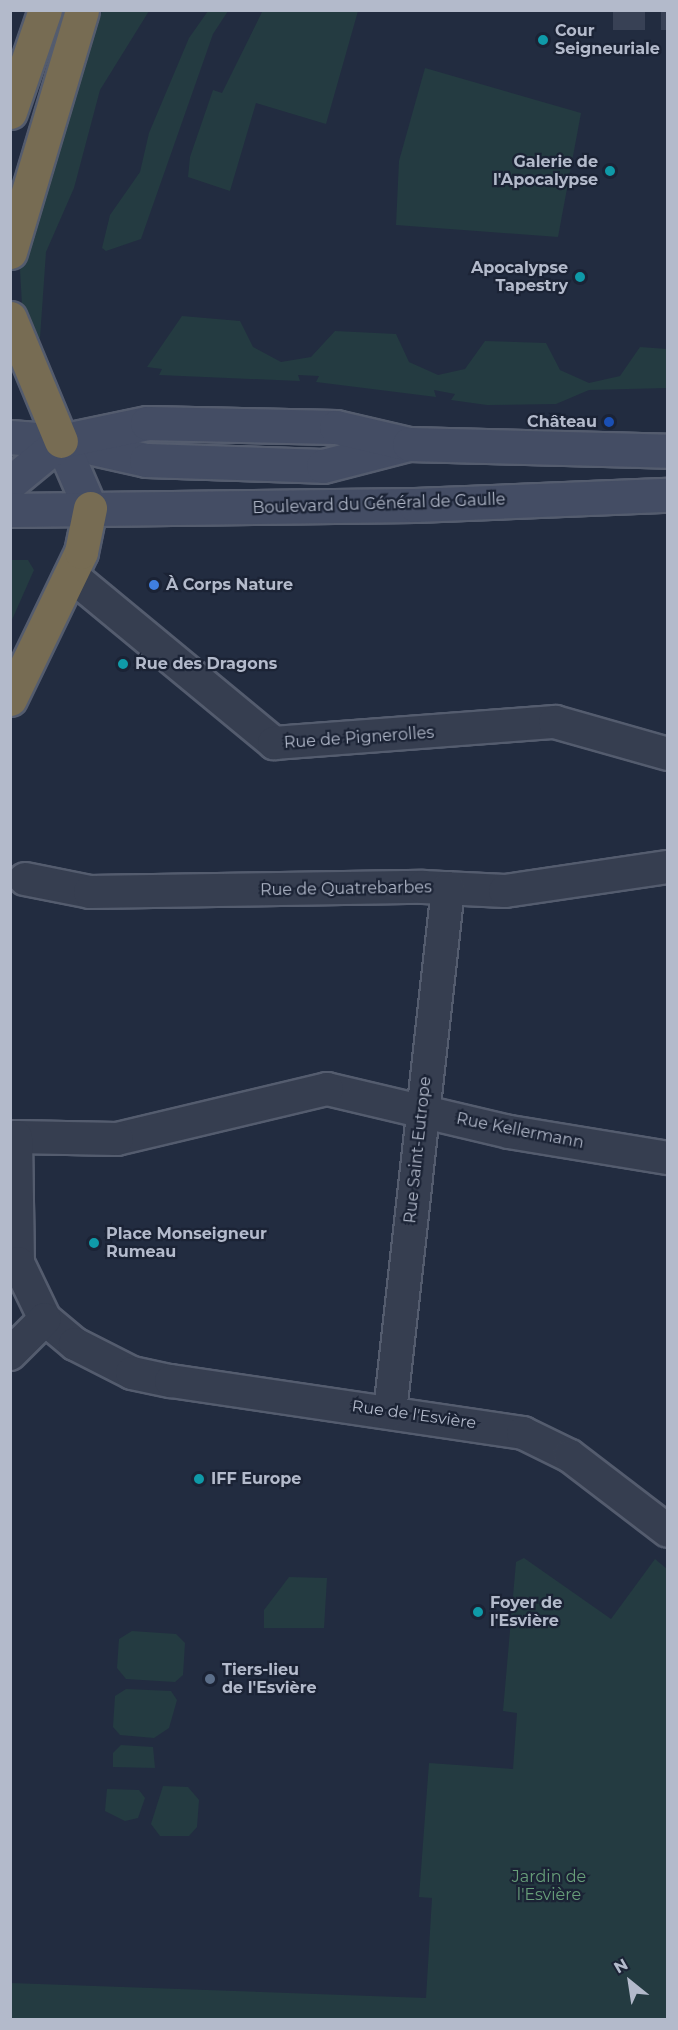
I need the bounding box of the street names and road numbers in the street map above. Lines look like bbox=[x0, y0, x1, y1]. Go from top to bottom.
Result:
street label: Boulevard du Général de Gaulle bbox=[252, 490, 506, 518]
street label: Rue de Pignerolles bbox=[283, 723, 435, 753]
street label: Rue de Quatrebarbes bbox=[260, 878, 432, 900]
street label: Rue Saint-Eutrope bbox=[401, 1076, 435, 1224]
street label: Rue Kellermann bbox=[455, 1109, 585, 1153]
street label: Rue de l'Esvière bbox=[351, 1397, 477, 1433]

